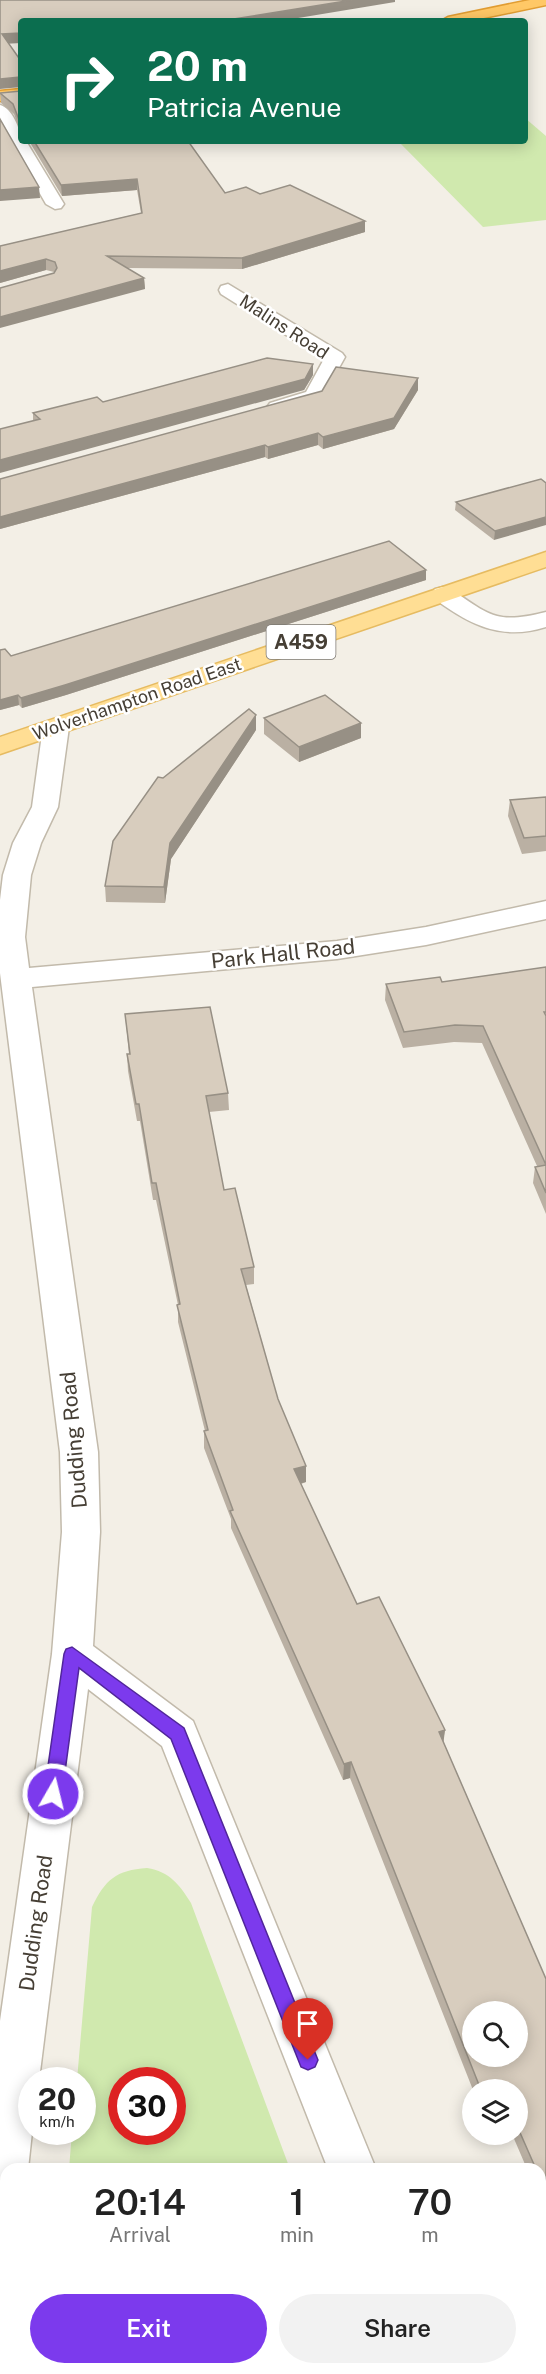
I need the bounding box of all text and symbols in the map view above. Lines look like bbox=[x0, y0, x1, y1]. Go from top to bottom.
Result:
text: 20 m bbox=[147, 41, 248, 90]
icon: right bbox=[48, 42, 126, 120]
text: Patricia Avenue bbox=[147, 91, 341, 123]
street label: Malins Road bbox=[236, 290, 333, 363]
road number: A459 bbox=[266, 625, 336, 659]
street label: Wolverhampton Road East bbox=[30, 653, 244, 744]
street label: Park Hall Road bbox=[210, 934, 356, 974]
street label: Dudding Road bbox=[55, 1371, 92, 1510]
position arrow bbox=[21, 1762, 85, 1826]
street label: Dudding Road bbox=[14, 1853, 57, 1993]
pin bbox=[282, 1998, 333, 2060]
map controls bbox=[462, 2001, 528, 2145]
button: search bbox=[462, 2001, 528, 2067]
icon: arrive bbox=[291, 2007, 324, 2040]
speed limit sign: 30 bbox=[108, 2067, 186, 2145]
button: layers bbox=[462, 2079, 528, 2145]
text: 20 bbox=[38, 2081, 76, 2117]
text: km/h bbox=[39, 2113, 75, 2130]
text: 20:14 bbox=[94, 2181, 186, 2223]
text: 1 bbox=[289, 2181, 304, 2223]
text: 70 bbox=[408, 2181, 452, 2223]
text: Arrival bbox=[109, 2223, 171, 2247]
text: min bbox=[280, 2223, 314, 2247]
text: m bbox=[421, 2223, 439, 2247]
button: Exit bbox=[30, 2294, 267, 2363]
button: Share bbox=[279, 2294, 516, 2363]

